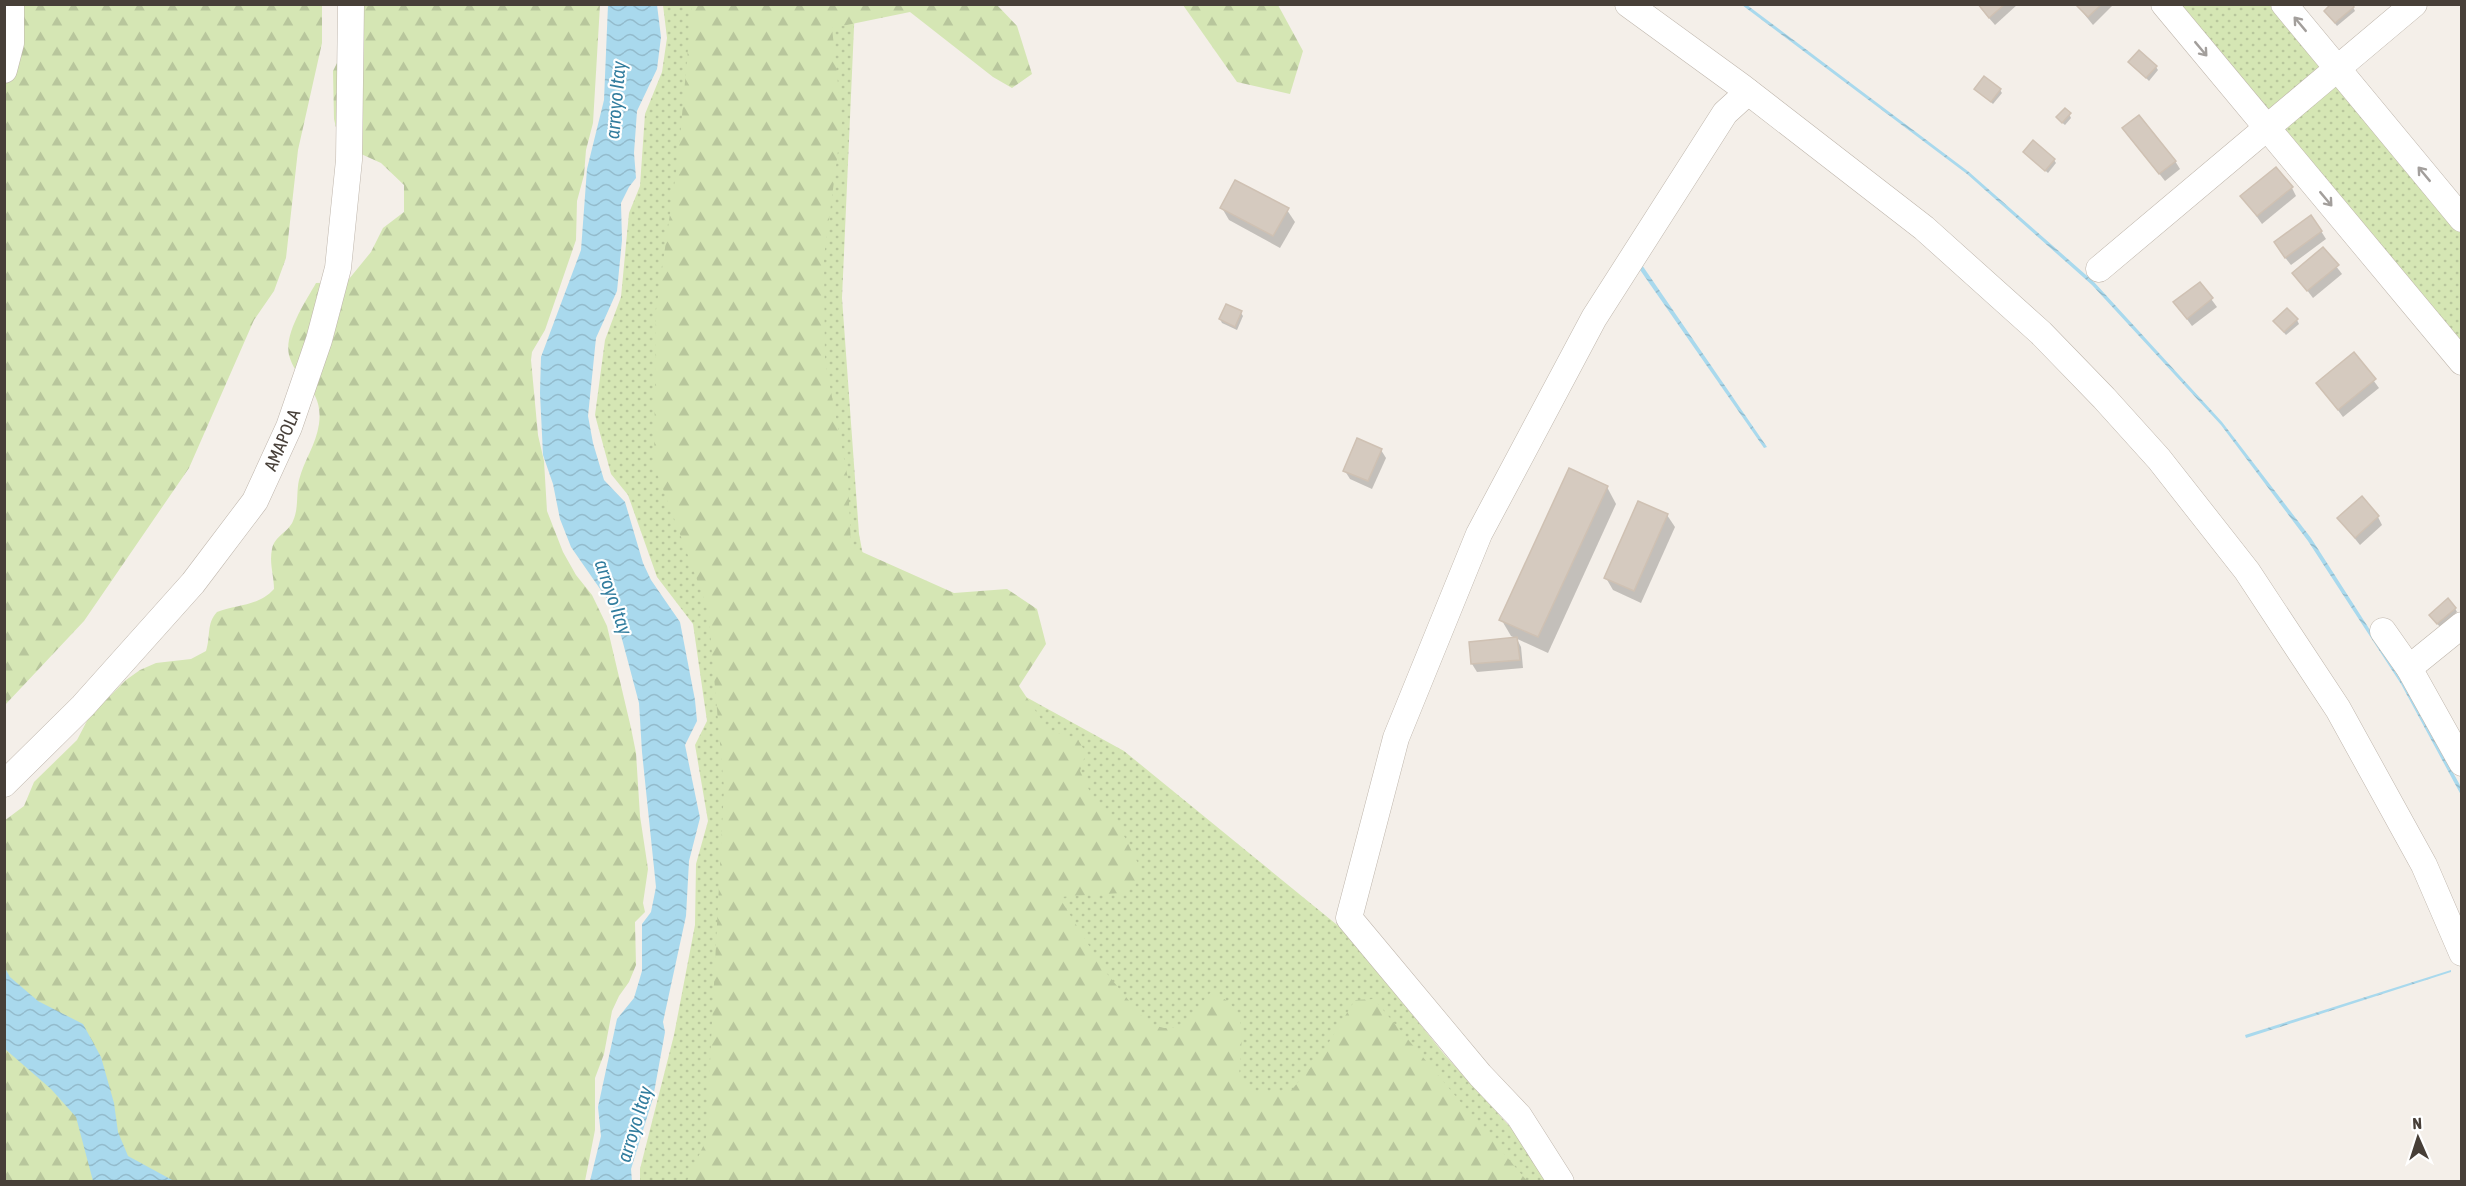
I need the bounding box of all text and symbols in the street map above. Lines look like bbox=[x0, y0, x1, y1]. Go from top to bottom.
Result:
one-way arrow bbox=[2293, 16, 2306, 32]
one-way arrow bbox=[2194, 41, 2207, 57]
water label: arroyo Itay bbox=[600, 59, 630, 140]
one-way arrow bbox=[2417, 167, 2431, 182]
one-way arrow bbox=[2319, 191, 2332, 207]
street label: AMAPOLA bbox=[260, 406, 304, 474]
water label: arroyo Itay bbox=[590, 556, 638, 638]
water label: arroyo Itay bbox=[612, 1083, 657, 1165]
north arrow bbox=[2388, 1108, 2448, 1168]
text: N bbox=[2412, 1114, 2422, 1132]

